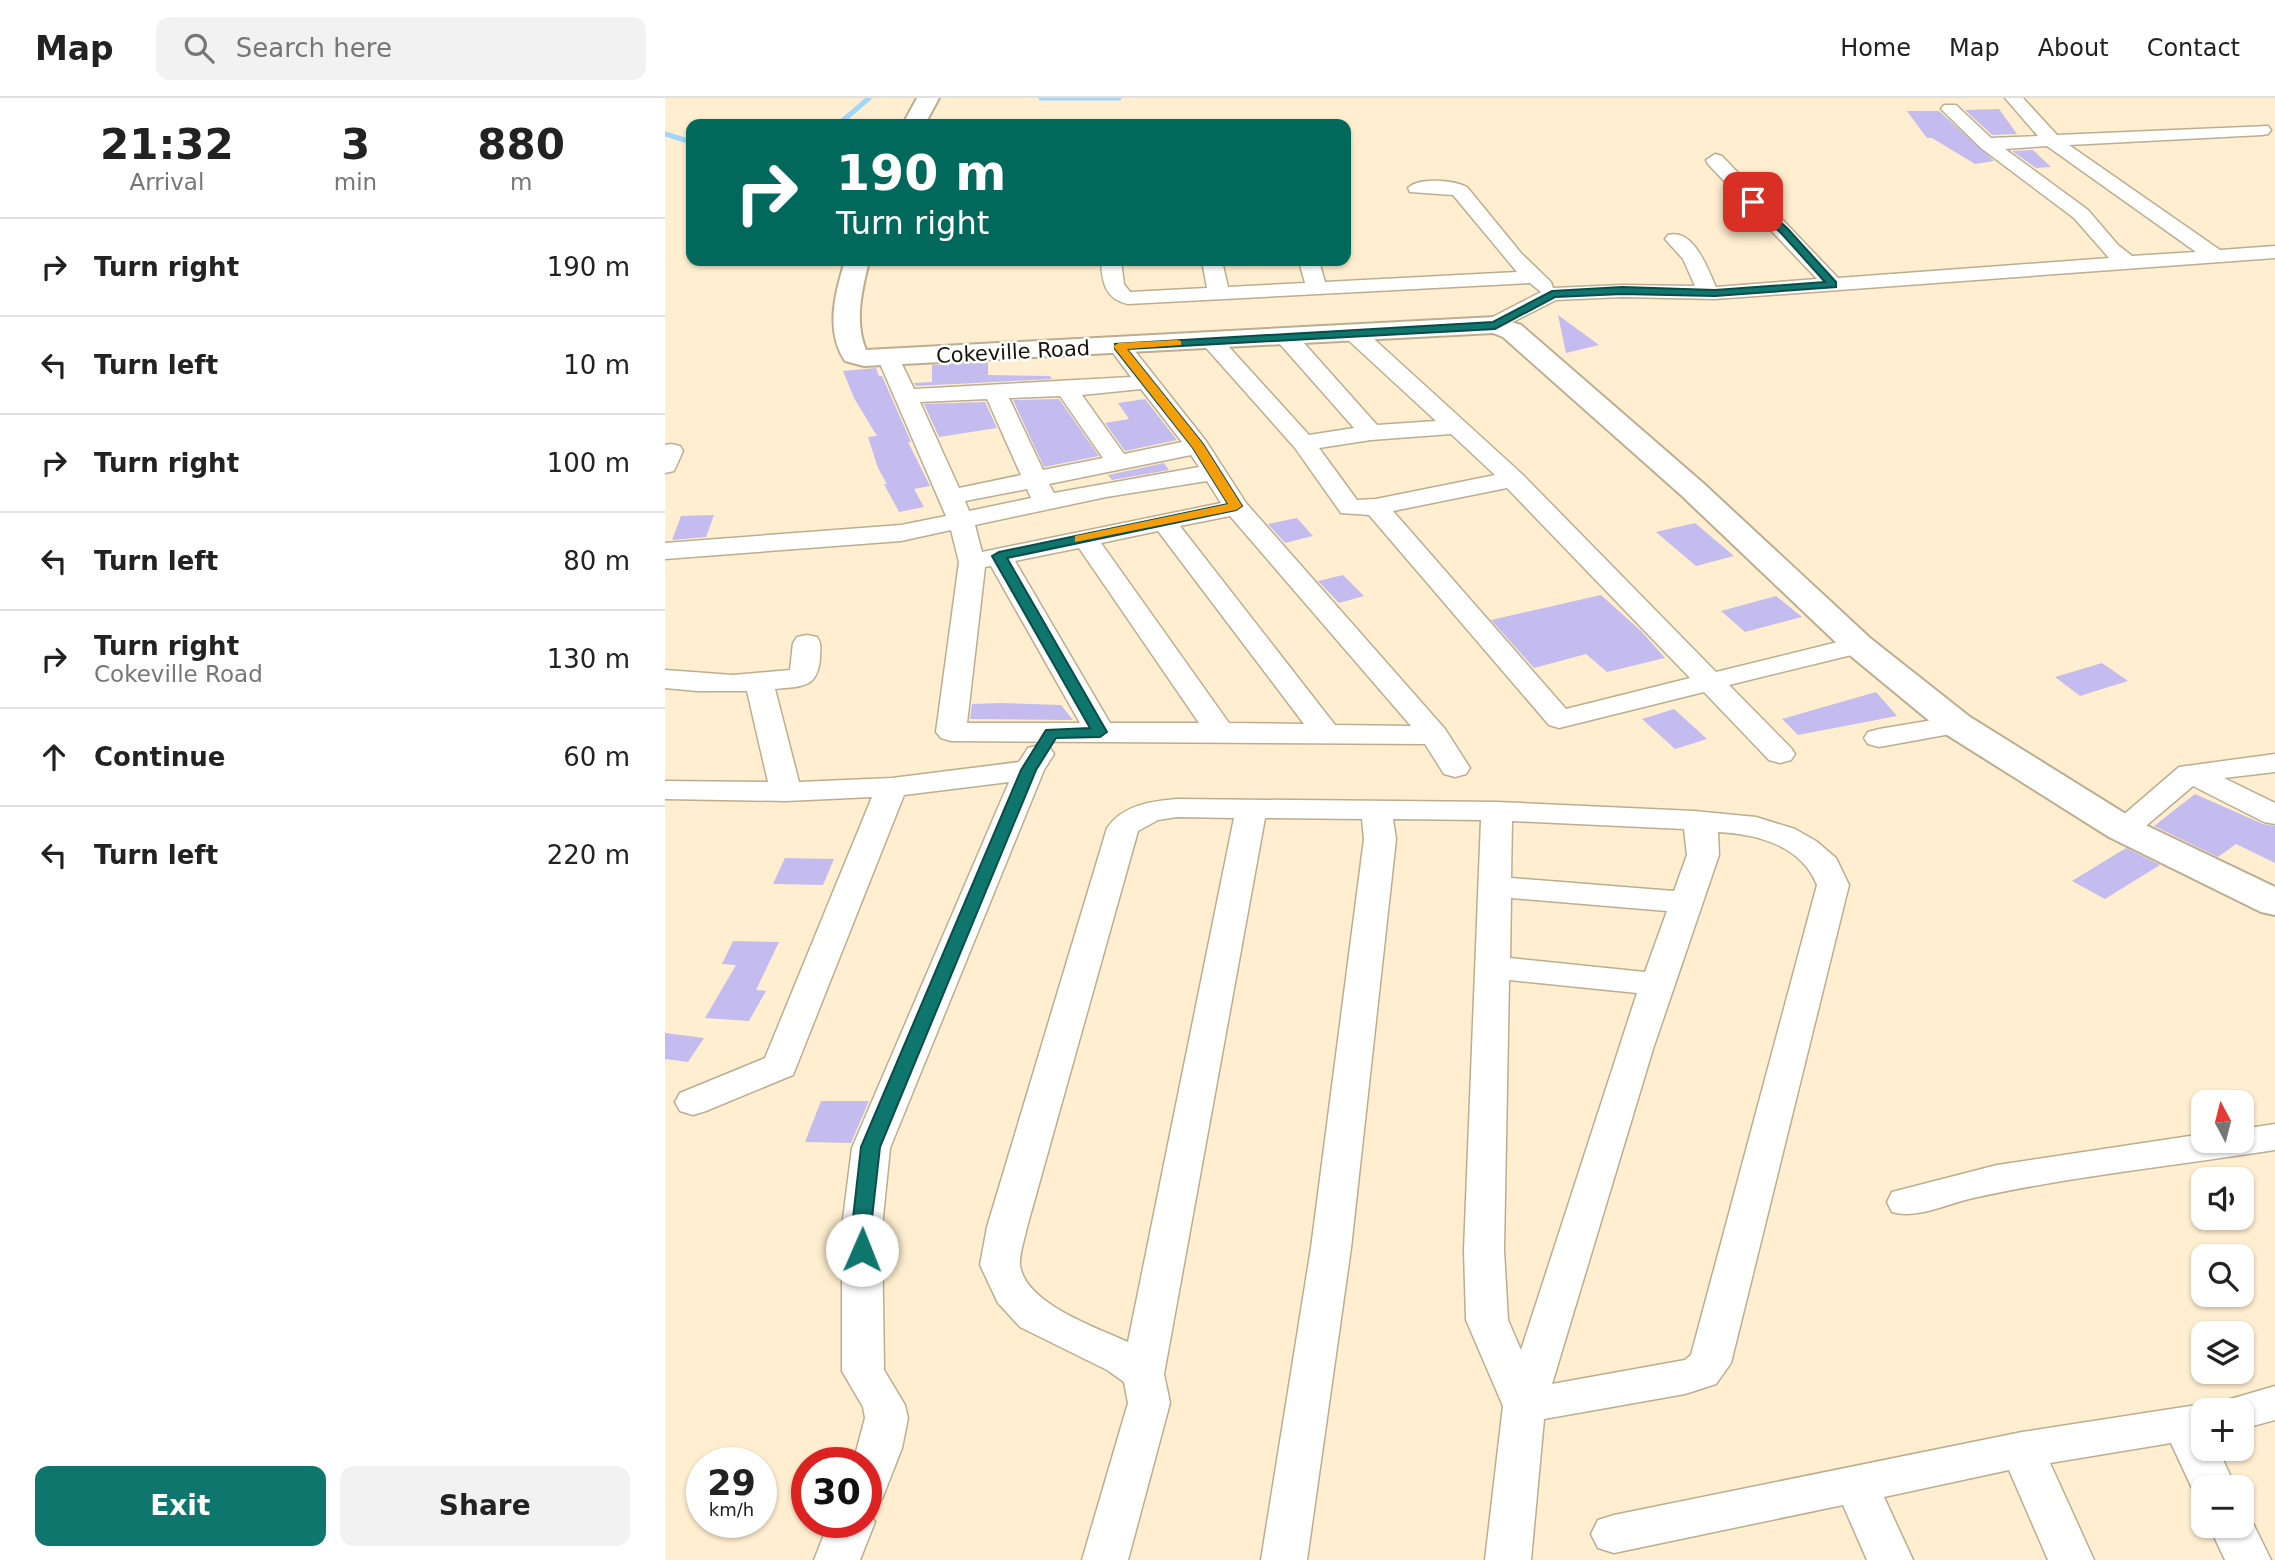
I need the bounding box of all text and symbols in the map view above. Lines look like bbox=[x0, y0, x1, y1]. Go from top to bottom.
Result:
search box bbox=[156, 17, 646, 80]
text: Map bbox=[35, 29, 114, 68]
icon: search bbox=[180, 29, 218, 67]
text: Search here bbox=[236, 33, 392, 63]
text: Home bbox=[1840, 34, 1911, 62]
text: Map bbox=[1949, 34, 2000, 62]
text: About bbox=[2038, 34, 2109, 62]
text: Contact bbox=[2147, 34, 2240, 62]
text: 21:32 bbox=[100, 120, 234, 169]
text: 3 bbox=[341, 120, 370, 169]
text: 880 bbox=[477, 120, 565, 169]
text: 190 m bbox=[836, 145, 1006, 202]
icon: right bbox=[721, 147, 812, 238]
text: Arrival bbox=[130, 169, 204, 195]
text: min bbox=[334, 169, 377, 195]
text: m bbox=[510, 169, 532, 195]
pin bbox=[1723, 172, 1783, 232]
icon: arrive bbox=[1734, 183, 1772, 221]
text: Turn right bbox=[836, 204, 989, 242]
icon: right bbox=[35, 248, 73, 286]
text: Turn right bbox=[94, 252, 239, 282]
text: 190 m bbox=[547, 252, 630, 282]
street label: Cokeville Road bbox=[935, 336, 1091, 368]
icon: left bbox=[35, 346, 73, 384]
text: Turn left bbox=[94, 350, 218, 380]
text: 10 m bbox=[563, 350, 630, 380]
icon: right bbox=[35, 444, 73, 482]
text: Turn right bbox=[94, 448, 239, 478]
text: 100 m bbox=[547, 448, 630, 478]
icon: left bbox=[35, 542, 73, 580]
text: Turn left bbox=[94, 546, 218, 576]
text: 80 m bbox=[563, 546, 630, 576]
text: Turn right bbox=[94, 631, 239, 661]
icon: right bbox=[35, 640, 73, 678]
text: 130 m bbox=[547, 644, 630, 674]
text: Cokeville Road bbox=[94, 661, 263, 687]
icon: ahead bbox=[35, 738, 73, 776]
text: Continue bbox=[94, 742, 225, 772]
text: 60 m bbox=[563, 742, 630, 772]
icon: left bbox=[35, 836, 73, 874]
text: Turn left bbox=[94, 840, 218, 870]
text: 220 m bbox=[547, 840, 630, 870]
north arrow bbox=[2191, 1090, 2254, 1153]
map controls bbox=[2191, 1090, 2254, 1538]
button: sound bbox=[2191, 1167, 2254, 1230]
position arrow bbox=[825, 1213, 899, 1287]
button: search bbox=[2191, 1244, 2254, 1307]
button: layers bbox=[2191, 1321, 2254, 1384]
button: + bbox=[2191, 1398, 2254, 1461]
speed limit sign: 30 bbox=[791, 1447, 882, 1538]
text: 29 bbox=[707, 1463, 756, 1503]
button: Exit bbox=[35, 1466, 326, 1546]
button: Share bbox=[340, 1466, 630, 1546]
button: − bbox=[2191, 1475, 2254, 1538]
text: km/h bbox=[709, 1499, 754, 1520]

